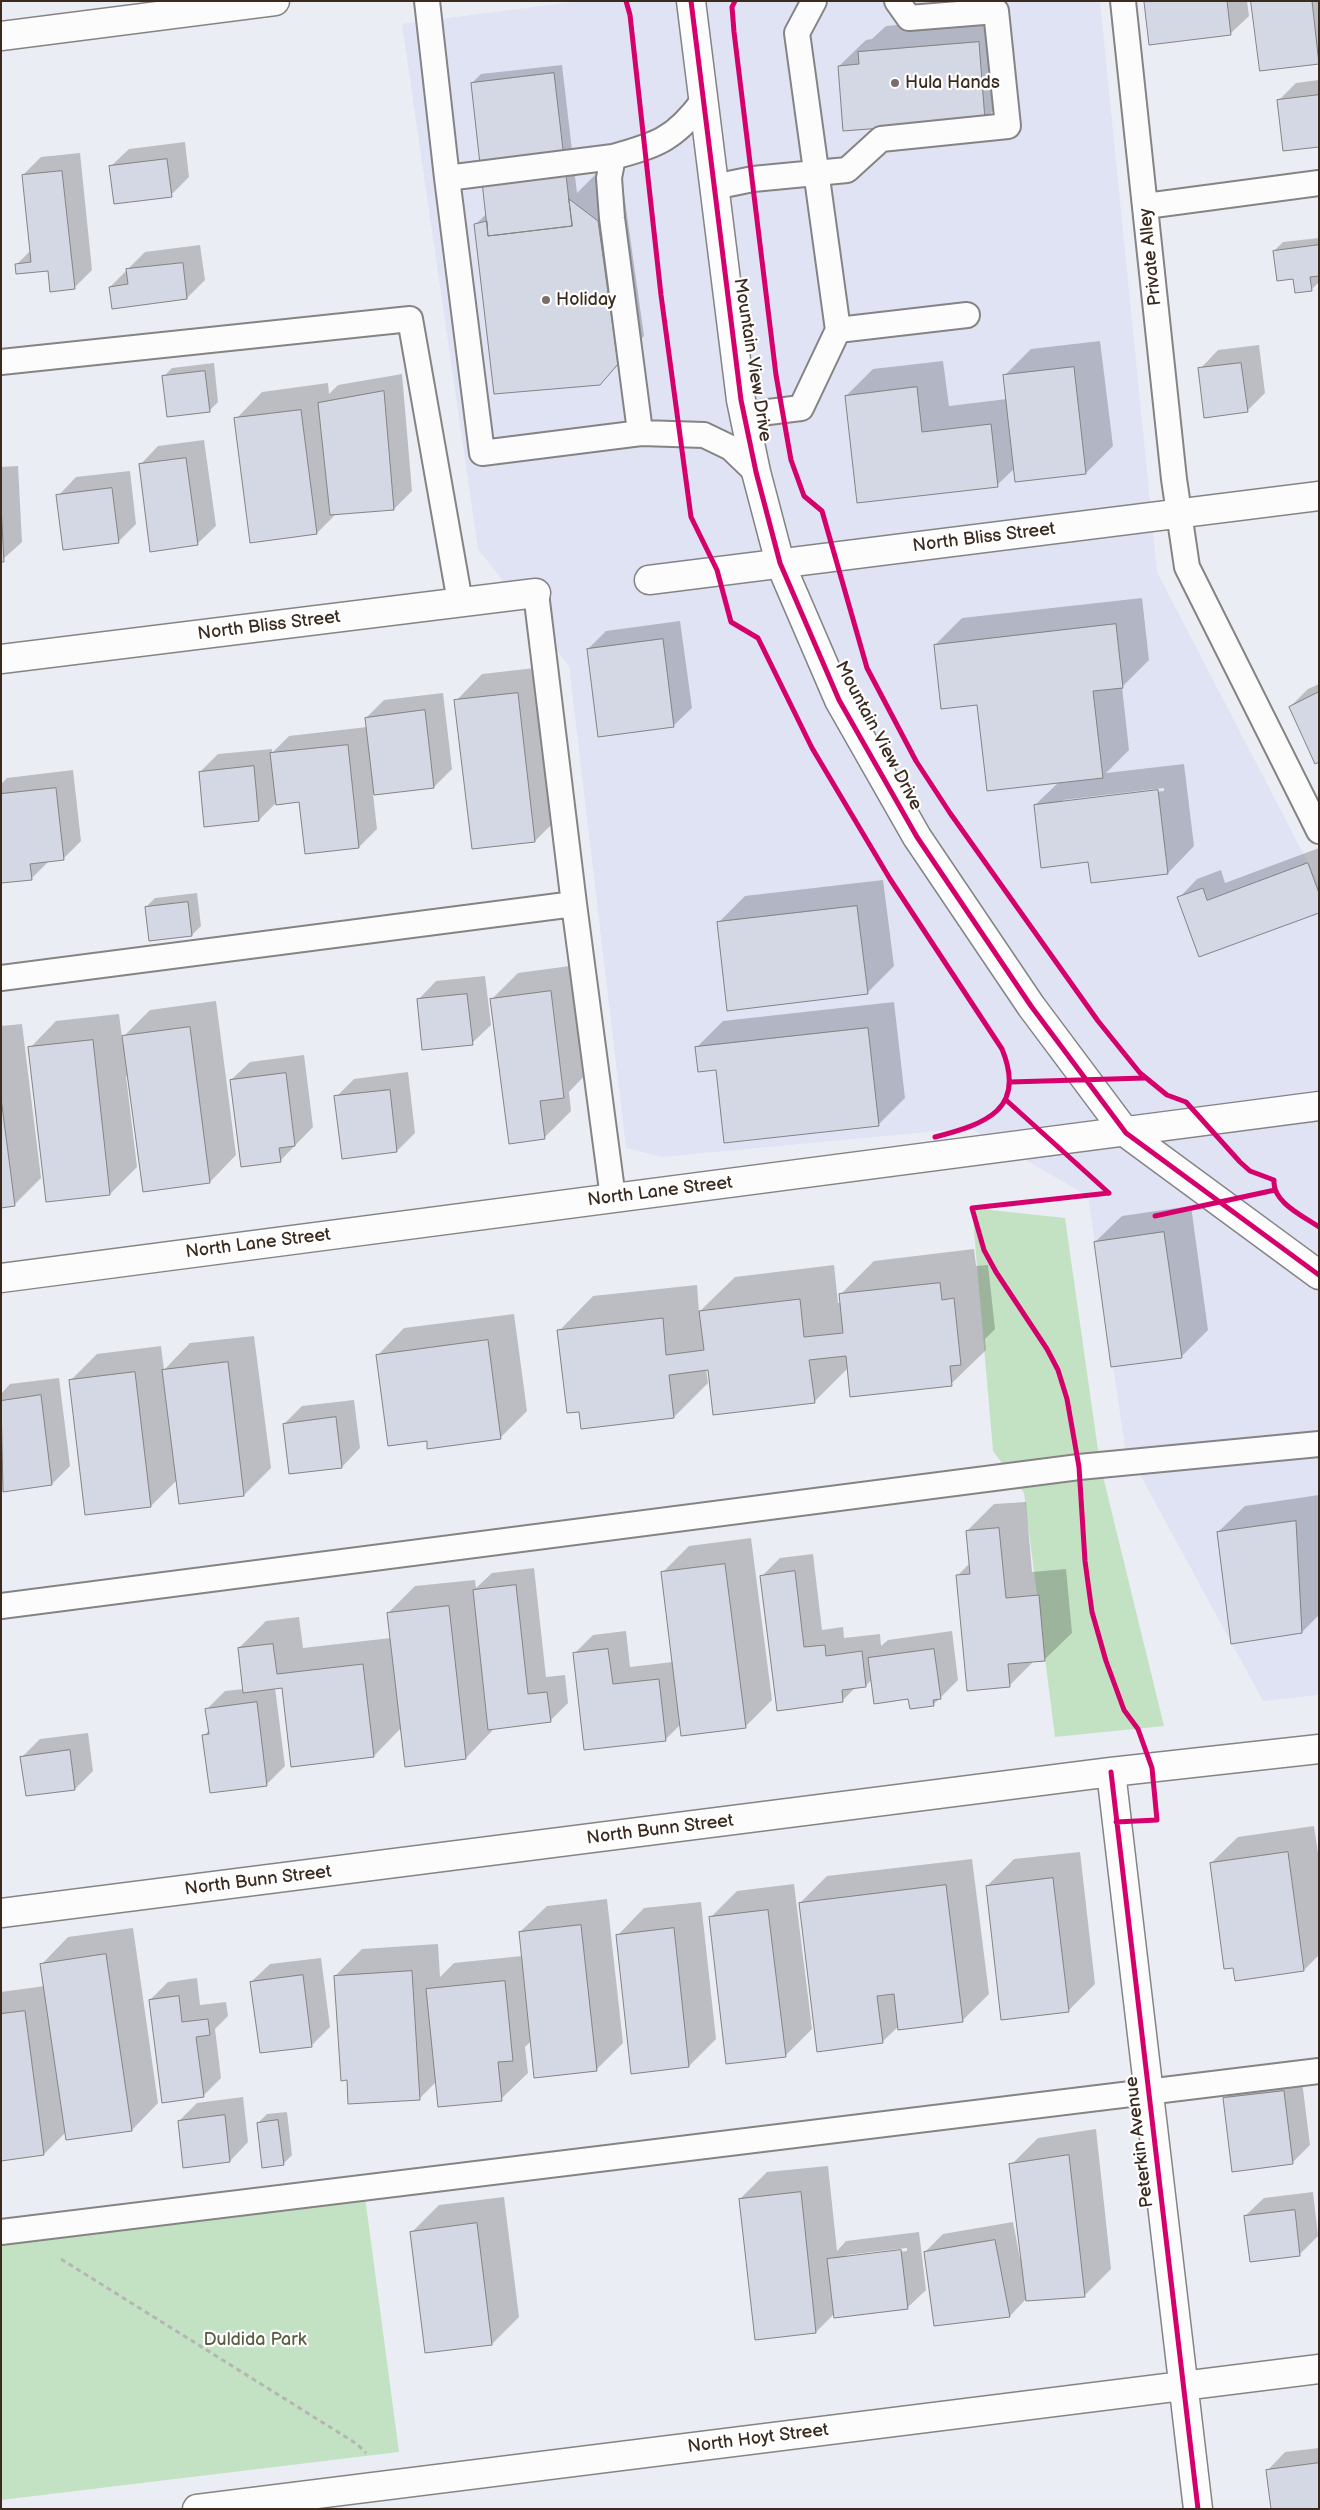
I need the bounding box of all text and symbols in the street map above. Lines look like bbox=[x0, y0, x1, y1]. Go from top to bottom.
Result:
place label: Hula Hands bbox=[905, 72, 1000, 94]
marker: Hula Hands bbox=[889, 77, 901, 89]
street label: Private Alley bbox=[1135, 207, 1167, 307]
street label: Mountain View Drive bbox=[728, 277, 776, 443]
place label: Holiday bbox=[556, 289, 616, 311]
marker: Holiday bbox=[540, 294, 552, 306]
street label: North Bliss Street bbox=[911, 519, 1057, 557]
street label: North Bliss Street bbox=[196, 607, 342, 645]
street label: Mountain View Drive bbox=[830, 658, 926, 814]
street label: North Lane Street bbox=[586, 1172, 734, 1212]
street label: North Lane Street bbox=[184, 1224, 332, 1264]
street label: North Bunn Street bbox=[585, 1810, 735, 1850]
street label: North Bunn Street bbox=[183, 1861, 333, 1901]
street label: Peterkin Avenue bbox=[1121, 2075, 1159, 2209]
park label: Duldida Park bbox=[203, 2329, 307, 2351]
street label: North Hoyt Street bbox=[686, 2420, 830, 2458]

